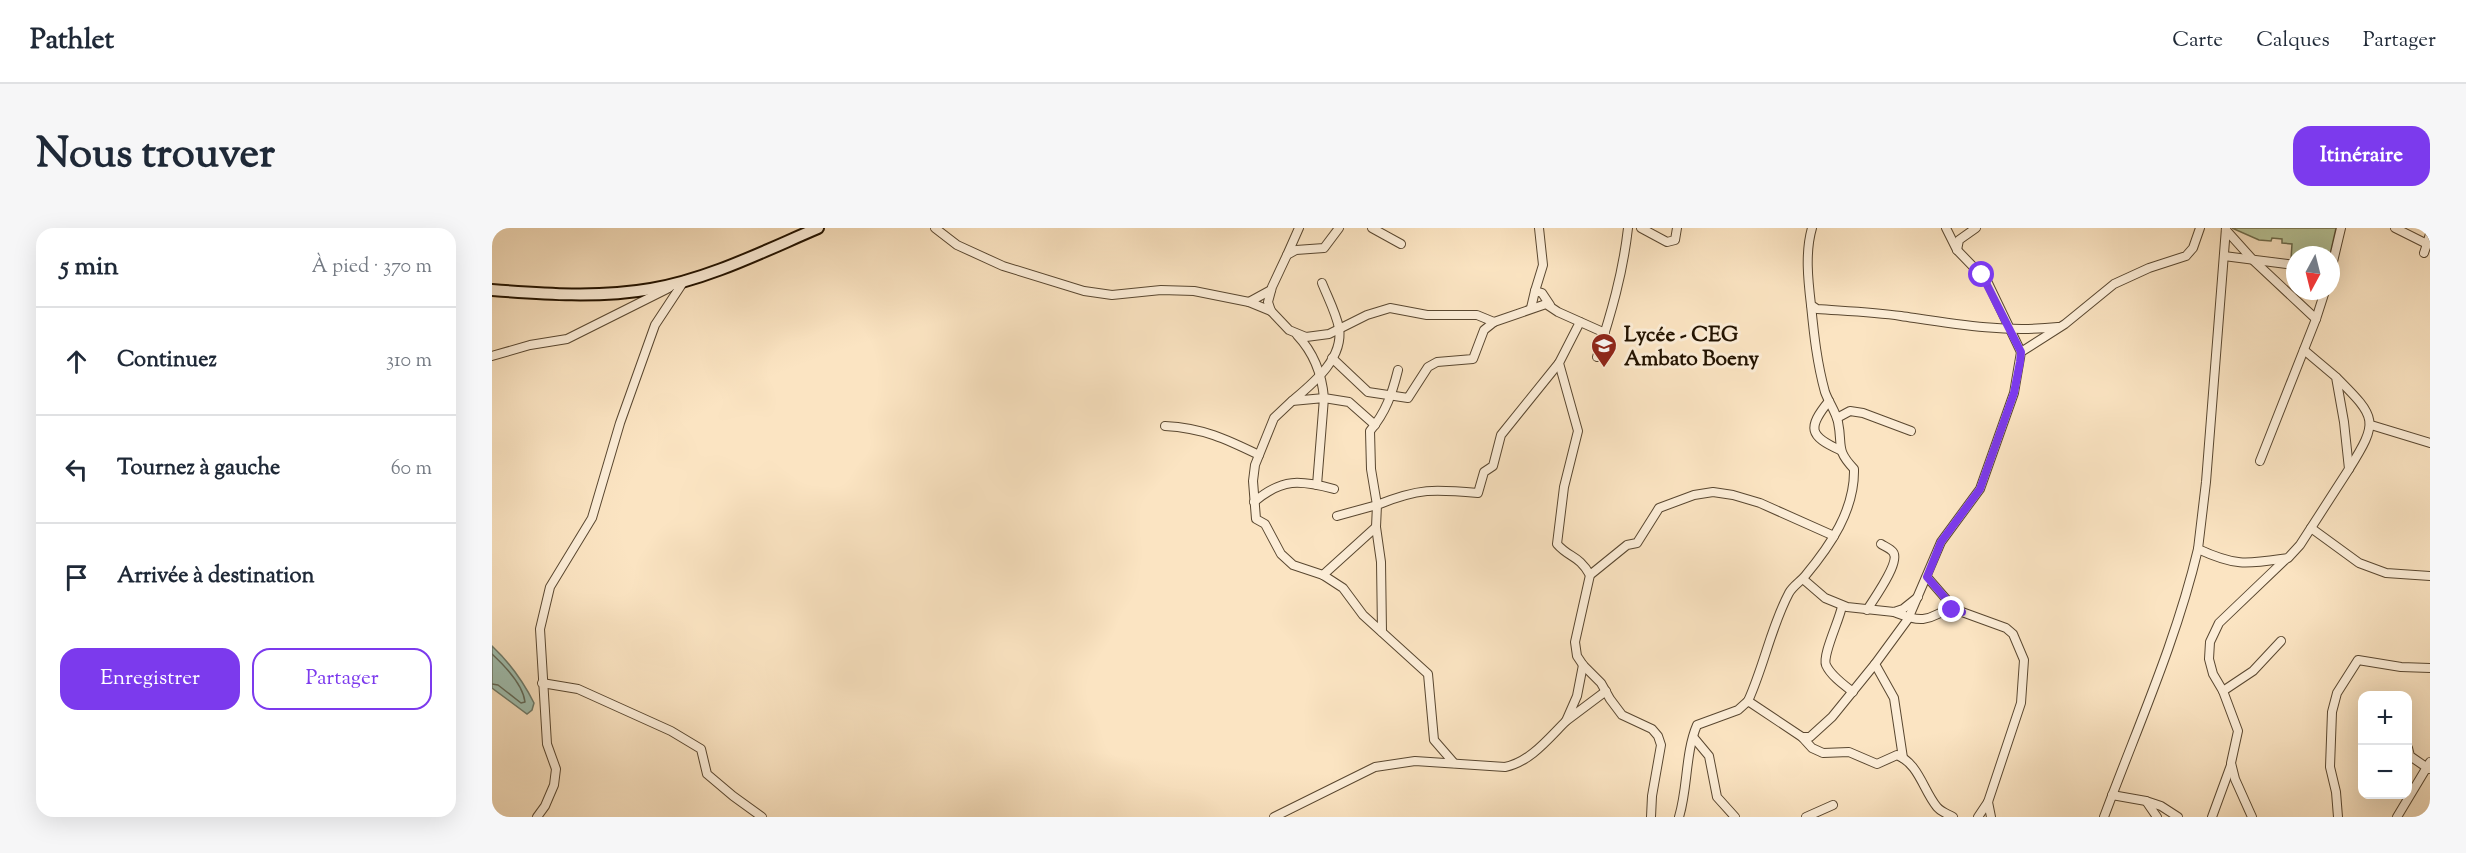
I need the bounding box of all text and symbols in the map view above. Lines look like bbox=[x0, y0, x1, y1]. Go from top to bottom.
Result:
text: Pathlet bbox=[30, 21, 114, 61]
text: Carte bbox=[2172, 26, 2223, 56]
text: Calques bbox=[2256, 26, 2330, 56]
text: Partager bbox=[2363, 26, 2436, 56]
text: Nous trouver bbox=[36, 126, 275, 186]
button: Itinéraire bbox=[2293, 126, 2430, 186]
north arrow bbox=[2286, 246, 2340, 300]
text: 5 min bbox=[60, 249, 119, 286]
text: À pied · 370 m bbox=[312, 253, 432, 282]
route start bbox=[1968, 261, 1994, 287]
place label: Lycée - CEG Ambato Boeny bbox=[1624, 321, 1760, 375]
school or university icon: Lycée - CEG Ambato Boeny bbox=[1589, 331, 1619, 369]
icon: ahead bbox=[60, 345, 93, 378]
text: Continuez bbox=[117, 345, 217, 377]
text: 310 m bbox=[386, 347, 432, 376]
icon: left bbox=[60, 453, 93, 486]
text: Tournez à gauche bbox=[117, 453, 280, 485]
text: 60 m bbox=[391, 455, 432, 484]
icon: arrive bbox=[60, 561, 93, 594]
text: Arrivée à destination bbox=[117, 561, 314, 593]
route end bbox=[1938, 596, 1964, 622]
button: Enregistrer bbox=[60, 648, 240, 710]
button: Partager bbox=[252, 648, 432, 710]
map controls bbox=[2358, 691, 2412, 799]
button: + bbox=[2358, 691, 2412, 745]
button: − bbox=[2358, 745, 2412, 799]

